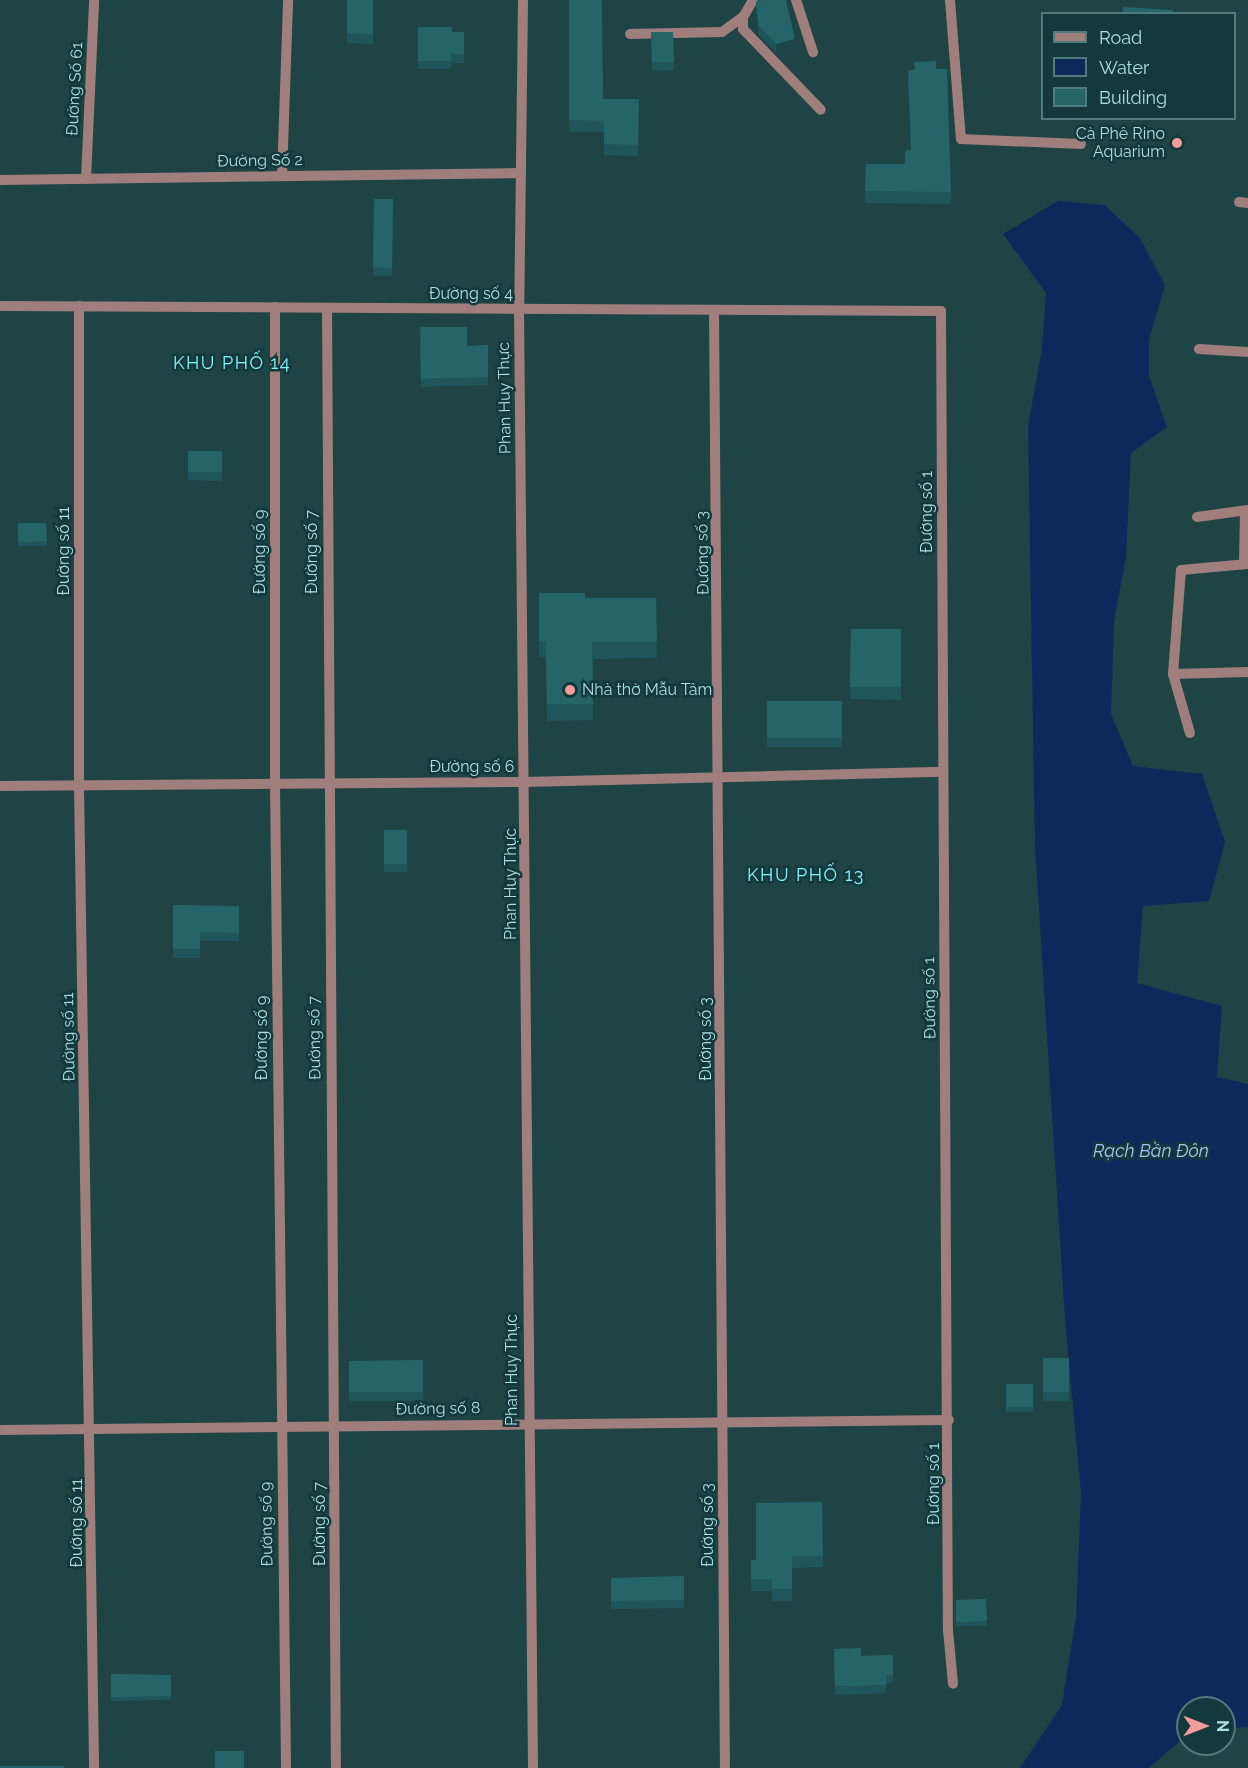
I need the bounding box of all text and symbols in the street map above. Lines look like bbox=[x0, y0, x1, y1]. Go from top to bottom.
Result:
legend bbox=[1041, 12, 1236, 120]
text: Road bbox=[1099, 27, 1142, 48]
street label: Đường Số 61 bbox=[63, 42, 87, 136]
text: Water bbox=[1099, 57, 1149, 78]
text: Building bbox=[1099, 87, 1167, 108]
place label: Cà Phê Rino Aquarium bbox=[1076, 124, 1165, 162]
marker: Cà Phê Rino Aquarium bbox=[1170, 136, 1184, 150]
street label: Đường Số 2 bbox=[217, 151, 303, 171]
street label: Đường số 4 bbox=[429, 284, 513, 304]
street label: Phan Huy Thực bbox=[494, 341, 516, 455]
district label: KHU PHỐ 14 bbox=[173, 352, 291, 374]
street label: Đường số 1 bbox=[917, 471, 937, 553]
street label: Đường số 11 bbox=[54, 507, 74, 595]
street label: Đường số 9 bbox=[250, 510, 270, 594]
street label: Đường số 7 bbox=[302, 510, 322, 594]
street label: Đường số 3 bbox=[693, 511, 713, 595]
place label: Nhà thờ Mẫu Tâm bbox=[582, 680, 713, 700]
marker: Nhà thờ Mẫu Tâm bbox=[563, 683, 577, 697]
street label: Đường số 6 bbox=[430, 757, 514, 777]
street label: Phan Huy Thực bbox=[501, 828, 521, 940]
district label: KHU PHỐ 13 bbox=[747, 864, 865, 886]
street label: Đường số 1 bbox=[920, 957, 940, 1039]
street label: Đường số 11 bbox=[59, 992, 79, 1082]
street label: Đường số 9 bbox=[252, 996, 272, 1080]
street label: Đường số 7 bbox=[305, 996, 325, 1080]
street label: Đường số 3 bbox=[696, 997, 716, 1081]
water label: Rạch Bần Đôn bbox=[1093, 1140, 1209, 1162]
street label: Phan Huy Thực bbox=[502, 1314, 522, 1426]
street label: Đường số 8 bbox=[396, 1399, 480, 1419]
street label: Đường số 1 bbox=[924, 1443, 944, 1525]
street label: Đường số 11 bbox=[67, 1479, 87, 1567]
street label: Đường số 9 bbox=[257, 1482, 277, 1566]
street label: Đường số 7 bbox=[310, 1482, 330, 1566]
street label: Đường số 3 bbox=[698, 1483, 718, 1567]
north arrow bbox=[1176, 1696, 1236, 1756]
text: N bbox=[1213, 1720, 1232, 1732]

